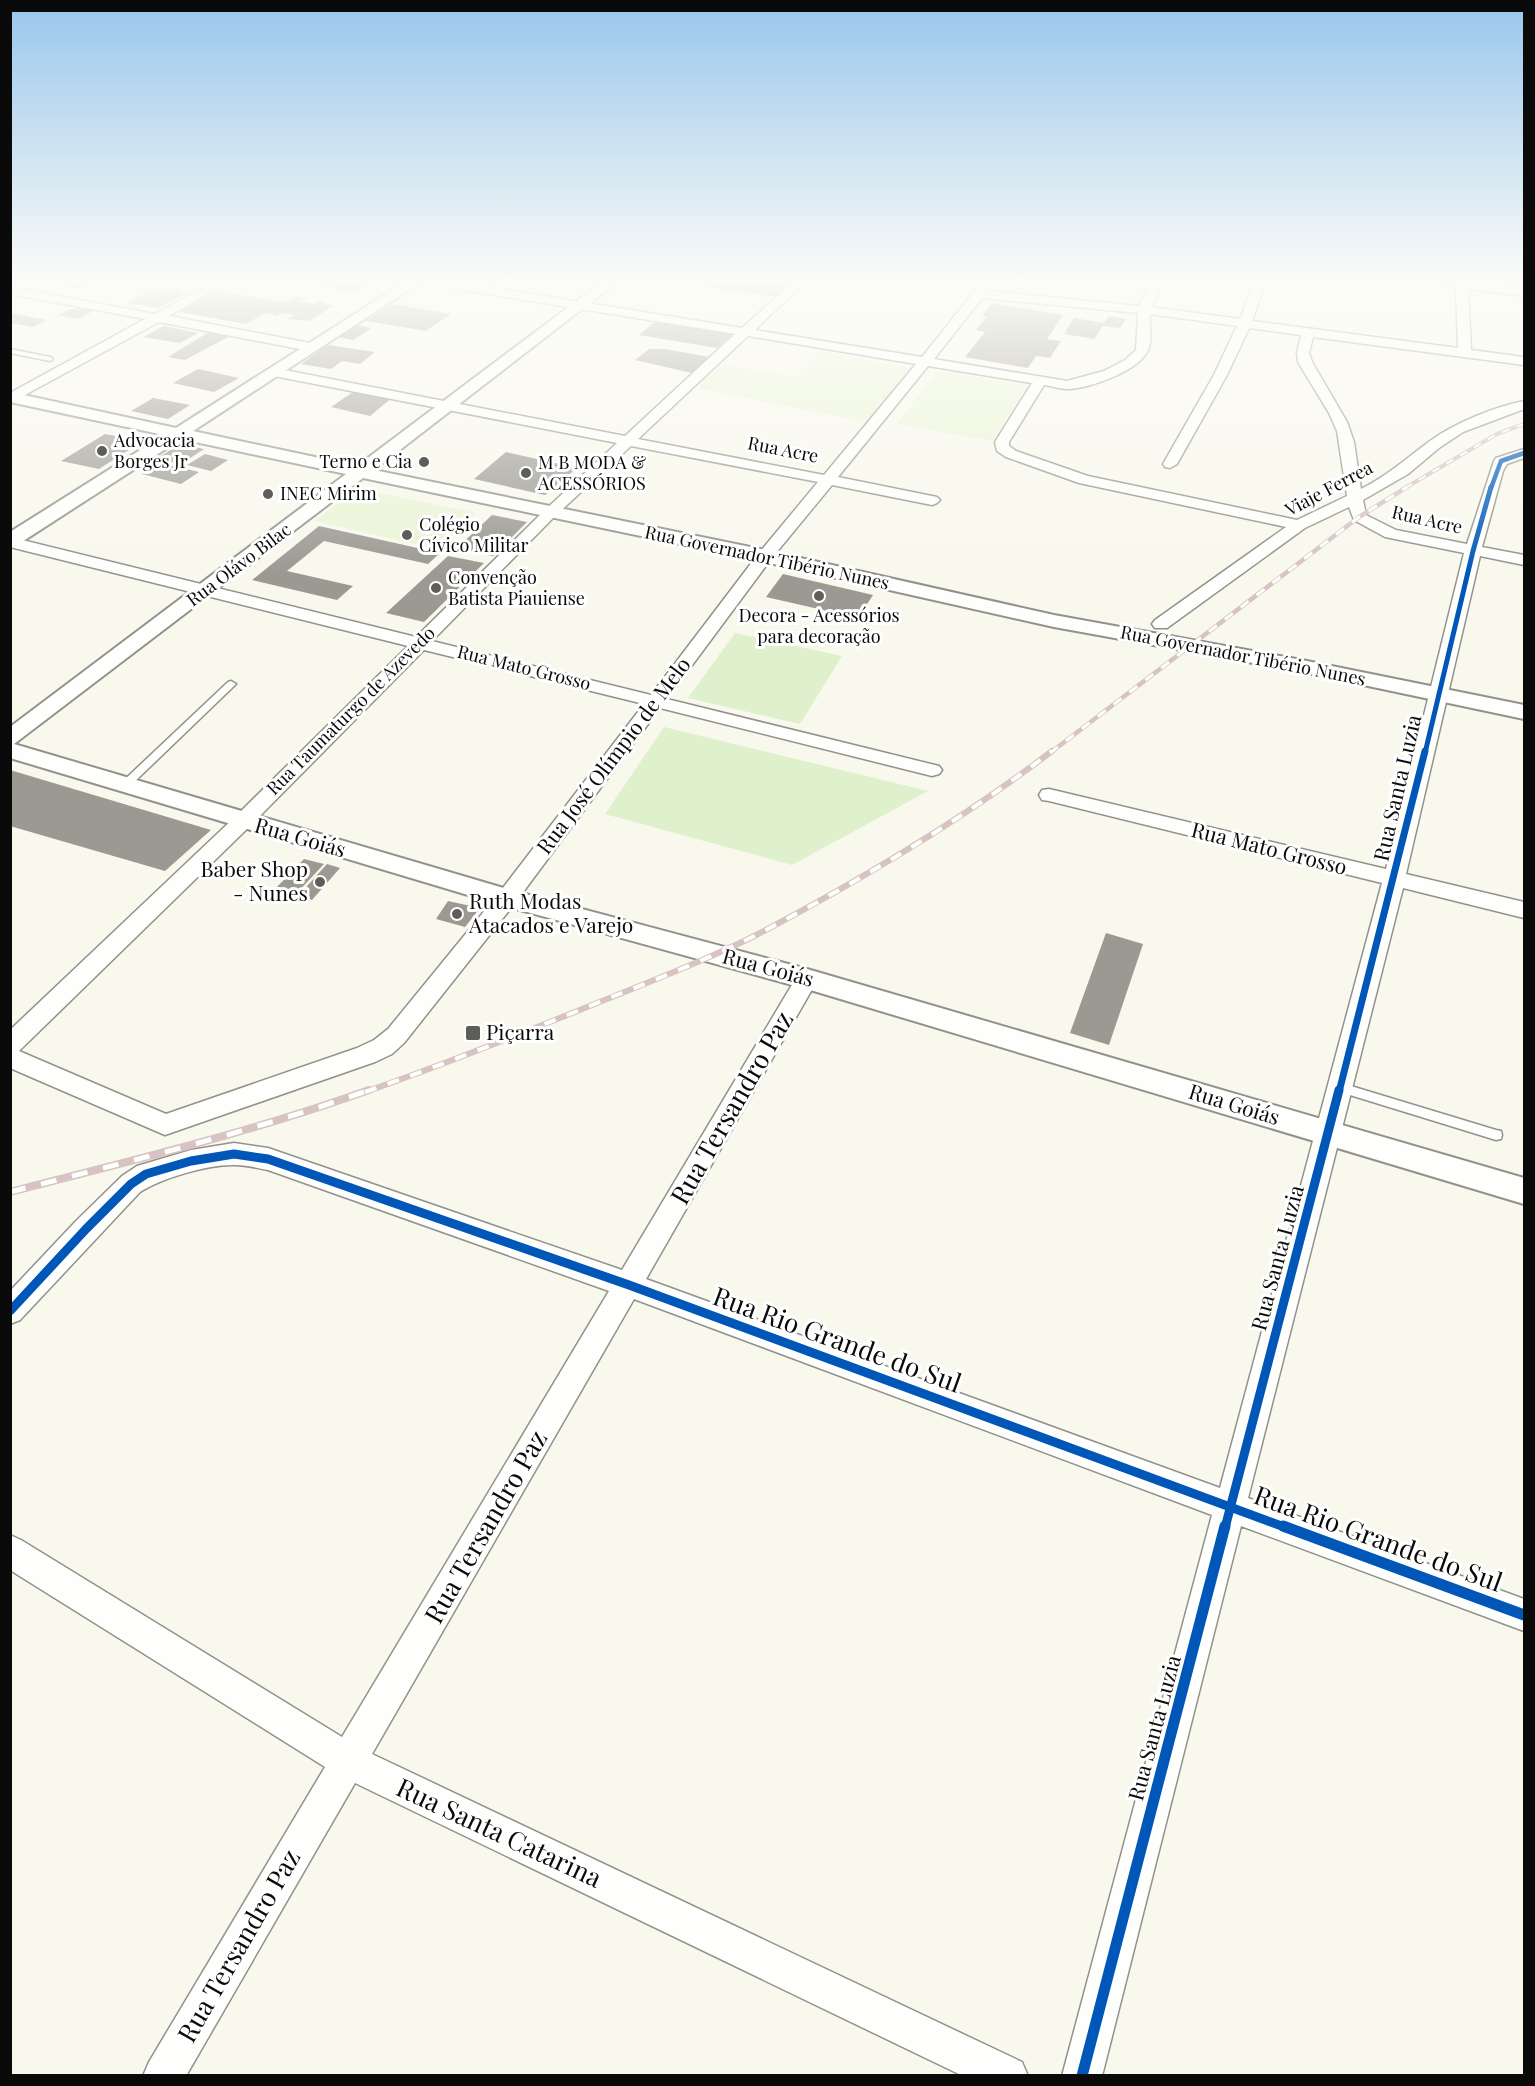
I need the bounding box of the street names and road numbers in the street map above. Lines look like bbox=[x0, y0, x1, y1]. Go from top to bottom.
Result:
street label: Rua Acre bbox=[746, 430, 821, 468]
street label: Viaje Ferrea bbox=[1280, 455, 1377, 522]
street label: Rua Acre bbox=[1390, 499, 1465, 539]
street label: Rua Olávo Bilac bbox=[181, 517, 296, 611]
street label: Rua Governador Tibério Nunes bbox=[643, 519, 892, 595]
street label: Rua Governador Tibério Nunes bbox=[1119, 619, 1368, 691]
street label: Rua Taumaturgo de Azevedo bbox=[261, 621, 440, 800]
street label: Rua Mato Grosso bbox=[455, 639, 594, 695]
street label: Rua José Olímpio de Melo bbox=[529, 651, 696, 859]
street label: Rua Santa Luzia bbox=[1366, 711, 1427, 864]
street label: Rua Goiás bbox=[252, 810, 349, 862]
street label: Rua Mato Grosso bbox=[1189, 814, 1350, 880]
street label: Rua Goiás bbox=[720, 940, 817, 992]
street label: Rua Tersandro Paz bbox=[661, 1004, 800, 1210]
street label: Rua Goiás bbox=[1186, 1076, 1283, 1130]
street label: Rua Santa Luzia bbox=[1243, 1181, 1309, 1333]
street label: Rua Rio Grande do Sul bbox=[709, 1277, 966, 1400]
street label: Rua Tersandro Paz bbox=[415, 1423, 554, 1629]
street label: Rua Rio Grande do Sul bbox=[1250, 1476, 1507, 1599]
street label: Rua Santa Luzia bbox=[1120, 1651, 1186, 1803]
street label: Rua Santa Catarina bbox=[391, 1769, 608, 1895]
street label: Rua Tersandro Paz bbox=[168, 1842, 307, 2048]

